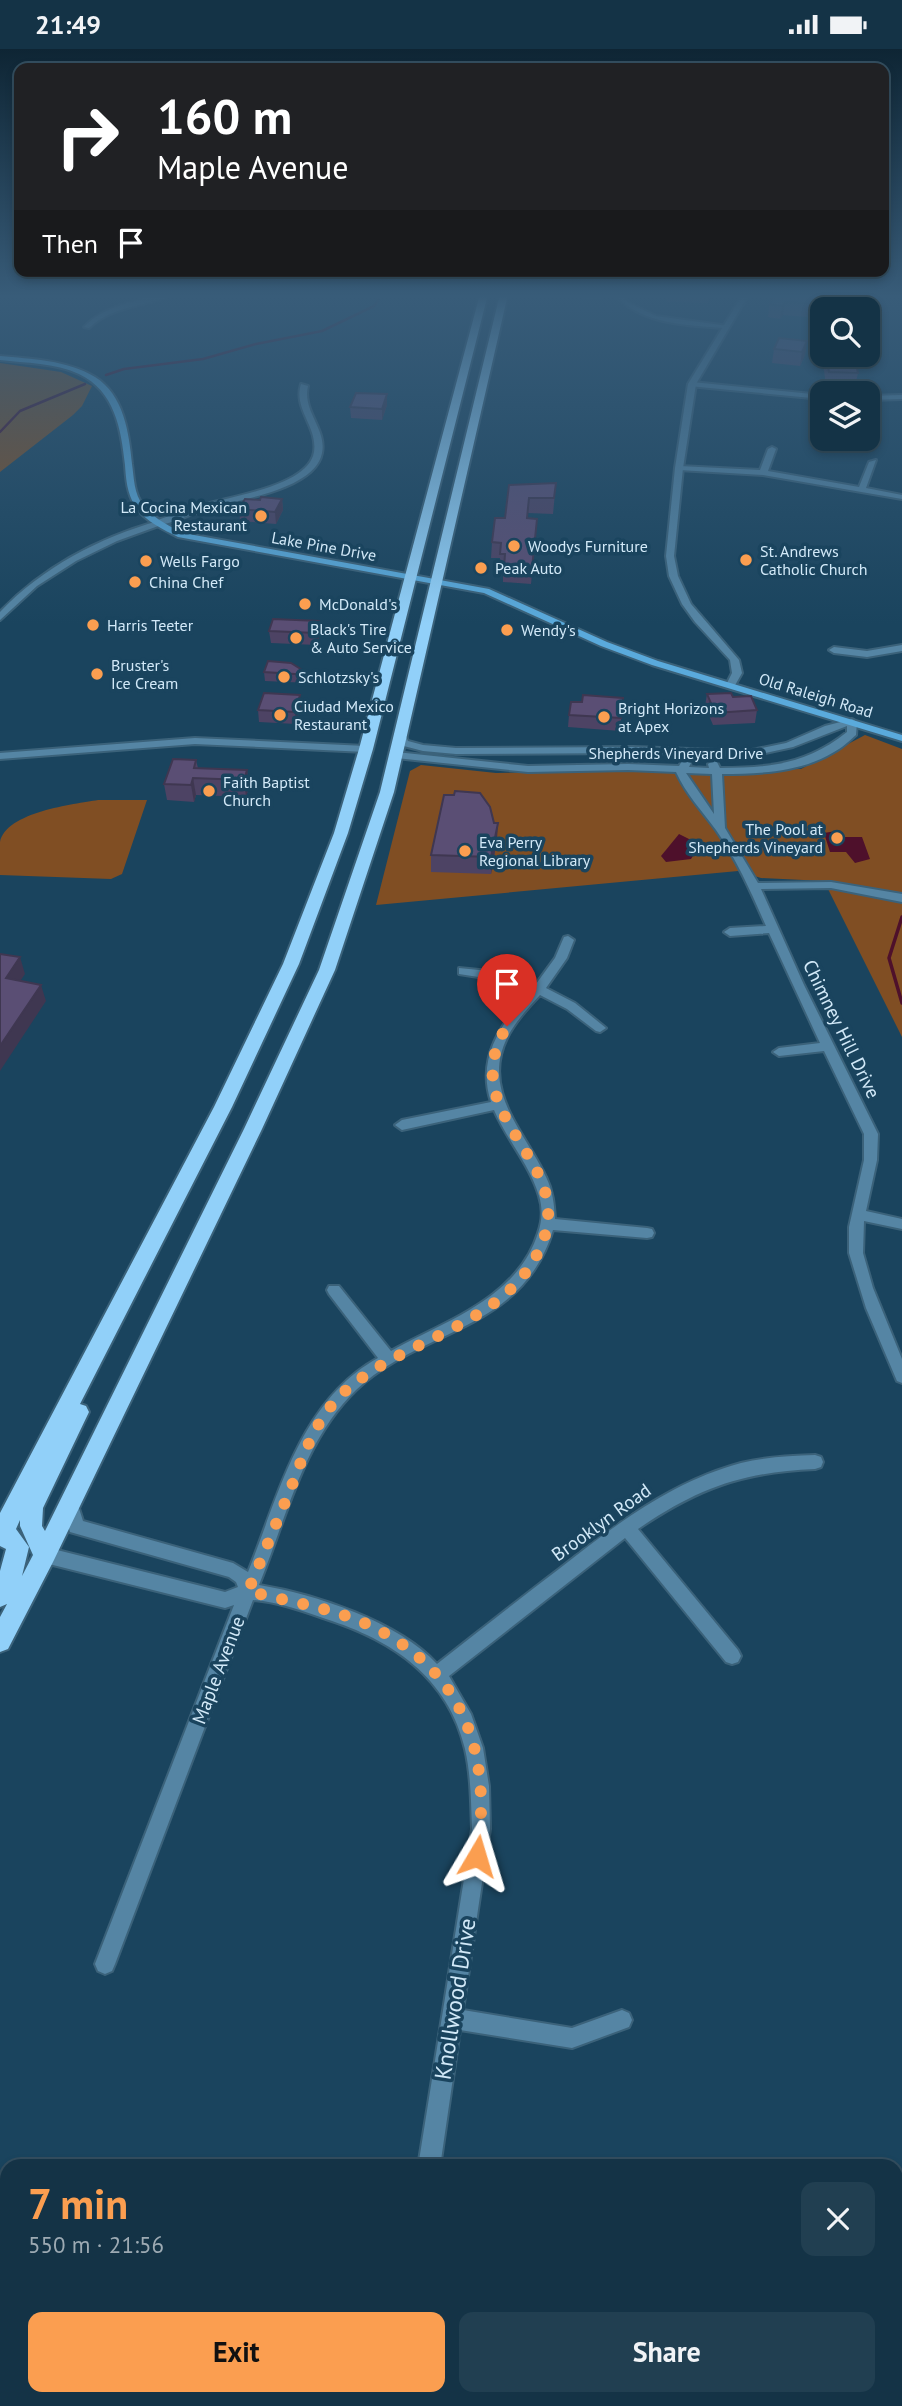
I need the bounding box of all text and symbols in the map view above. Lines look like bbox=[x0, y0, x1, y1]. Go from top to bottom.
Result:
text: 21:49 bbox=[35, 8, 101, 41]
text: 160 m bbox=[157, 84, 292, 148]
icon: right bbox=[42, 91, 133, 182]
text: Maple Avenue bbox=[157, 146, 349, 188]
icon: arrive bbox=[112, 224, 150, 262]
text: Then bbox=[42, 227, 98, 260]
map controls bbox=[810, 297, 880, 451]
button: search bbox=[810, 297, 880, 367]
button: layers bbox=[810, 381, 880, 451]
place label: La Cocina Mexican Restaurant bbox=[120, 497, 248, 535]
marker: La Cocina Mexican Restaurant bbox=[253, 508, 269, 524]
street label: Lake Pine Drive bbox=[270, 527, 378, 565]
place label: Woodys Furniture bbox=[528, 536, 648, 556]
marker: Woodys Furniture bbox=[506, 538, 522, 554]
place label: St. Andrews Catholic Church bbox=[760, 541, 868, 579]
place label: Wells Fargo bbox=[160, 551, 240, 571]
marker: St. Andrews Catholic Church bbox=[738, 552, 754, 568]
marker: Wells Fargo bbox=[138, 553, 154, 569]
place label: Peak Auto bbox=[495, 558, 562, 578]
marker: Peak Auto bbox=[473, 560, 489, 576]
place label: China Chef bbox=[149, 572, 224, 592]
marker: China Chef bbox=[127, 574, 143, 590]
place label: McDonald's bbox=[319, 594, 397, 614]
marker: McDonald's bbox=[297, 596, 313, 612]
place label: Harris Teeter bbox=[107, 615, 194, 635]
marker: Harris Teeter bbox=[85, 617, 101, 633]
place label: Black's Tire & Auto Service bbox=[310, 619, 412, 657]
place label: Wendy's bbox=[521, 620, 576, 640]
marker: Wendy's bbox=[499, 622, 515, 638]
marker: Black's Tire & Auto Service bbox=[288, 630, 304, 646]
place label: Bruster's Ice Cream bbox=[111, 655, 178, 693]
marker: Bruster's Ice Cream bbox=[89, 666, 105, 682]
place label: Schlotzsky's bbox=[298, 667, 380, 687]
street label: Old Raleigh Road bbox=[756, 668, 876, 722]
marker: Schlotzsky's bbox=[276, 669, 292, 685]
place label: Ciudad Mexico Restaurant bbox=[294, 696, 394, 734]
place label: Bright Horizons at Apex bbox=[618, 698, 724, 736]
marker: Ciudad Mexico Restaurant bbox=[272, 707, 288, 723]
marker: Bright Horizons at Apex bbox=[596, 709, 612, 725]
street label: Shepherds Vineyard Drive bbox=[589, 743, 763, 763]
place label: Faith Baptist Church bbox=[223, 772, 310, 810]
marker: Faith Baptist Church bbox=[201, 783, 217, 799]
place label: The Pool at Shepherds Vineyard bbox=[688, 819, 824, 857]
marker: The Pool at Shepherds Vineyard bbox=[829, 830, 845, 846]
place label: Eva Perry Regional Library bbox=[479, 832, 591, 870]
marker: Eva Perry Regional Library bbox=[457, 843, 473, 859]
pin bbox=[477, 954, 537, 1026]
street label: Chimney Hill Drive bbox=[798, 956, 886, 1102]
icon: arrive bbox=[488, 965, 526, 1003]
street label: Brooklyn Road bbox=[547, 1478, 655, 1566]
street label: Maple Avenue bbox=[186, 1613, 250, 1727]
position arrow bbox=[440, 1819, 514, 1893]
street label: Knollwood Drive bbox=[427, 1916, 482, 2082]
text: 7 min bbox=[28, 2176, 128, 2231]
button: close bbox=[801, 2182, 875, 2256]
text: 550 m · 21:56 bbox=[28, 2230, 164, 2259]
button: Exit bbox=[28, 2312, 445, 2392]
button: Share bbox=[459, 2312, 875, 2392]

